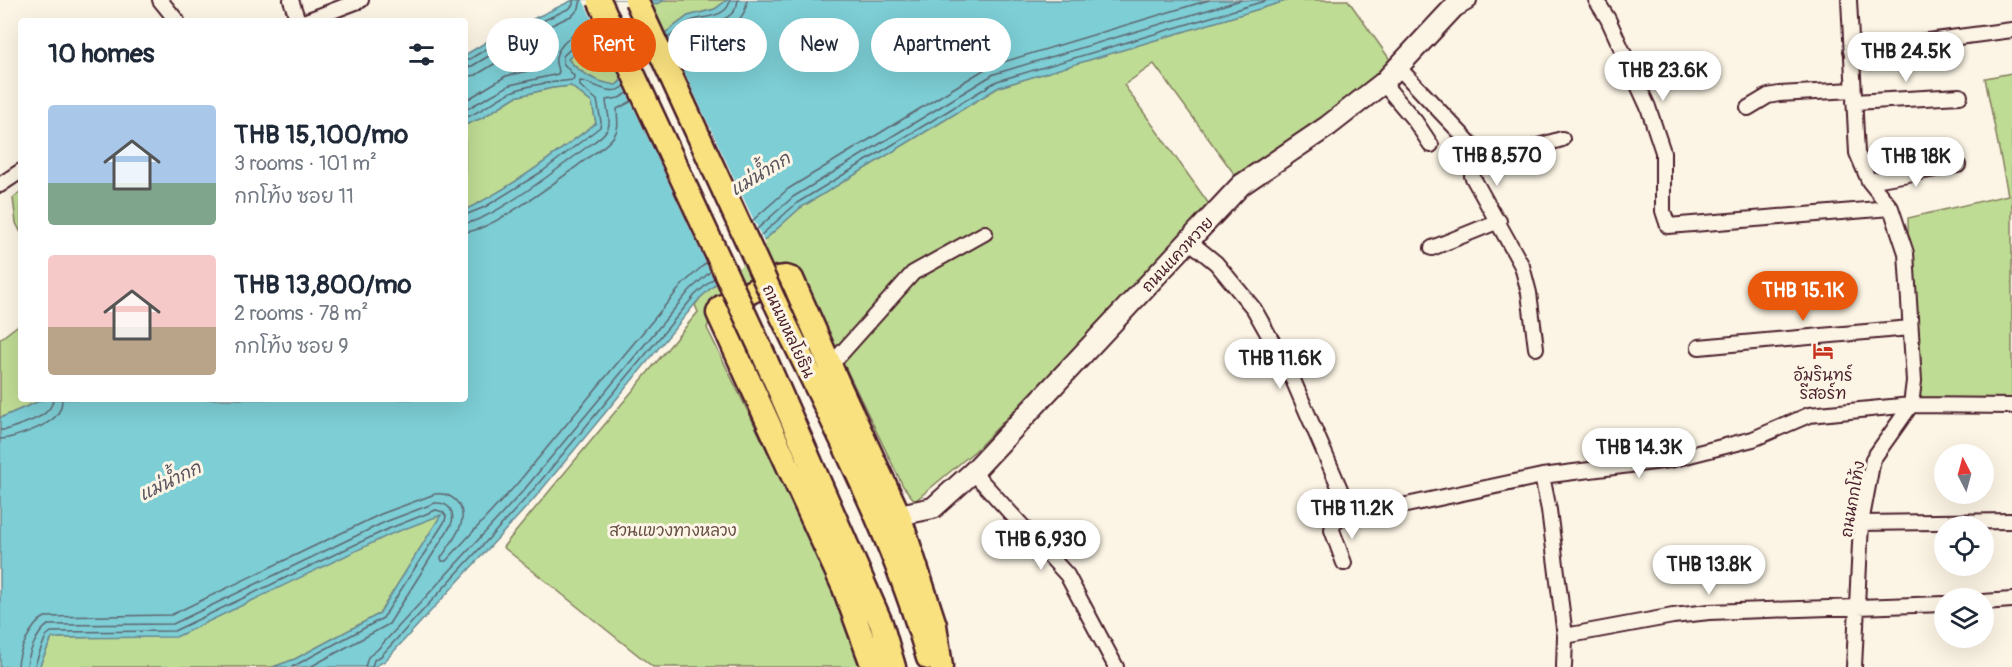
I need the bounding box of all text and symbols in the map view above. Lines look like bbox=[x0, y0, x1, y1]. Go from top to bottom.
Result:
chip: Buy bbox=[486, 18, 559, 72]
chip: Rent bbox=[571, 18, 656, 72]
chip: Filters bbox=[668, 18, 767, 72]
chip: New bbox=[779, 18, 859, 72]
chip: Apartment bbox=[871, 18, 1011, 72]
pin: THB 24.5K bbox=[1837, 32, 1975, 83]
text: 10 homes bbox=[48, 38, 154, 70]
icon: filters bbox=[405, 38, 438, 71]
text: THB 24.5K bbox=[1861, 39, 1951, 64]
pin: THB 23.6K bbox=[1594, 51, 1732, 102]
text: THB 23.6K bbox=[1618, 58, 1708, 83]
text: THB 15,100/mo bbox=[234, 119, 408, 151]
icon: home bbox=[96, 129, 168, 201]
pin: THB 8,570 bbox=[1428, 136, 1566, 187]
pin: THB 18K bbox=[1861, 137, 1971, 188]
water label: แม่น้ำกก bbox=[723, 142, 796, 201]
text: THB 8,570 bbox=[1452, 143, 1542, 168]
text: THB 18K bbox=[1881, 144, 1951, 169]
text: 3 rooms · 101 m² bbox=[234, 151, 377, 176]
text: กกโท้ง ซอย 11 bbox=[234, 184, 354, 209]
street label: ถนนแควหวาย bbox=[1138, 213, 1218, 297]
text: THB 13,800/mo bbox=[234, 269, 412, 301]
pin: THB 15.1K bbox=[1734, 271, 1872, 322]
text: THB 15.1K bbox=[1762, 278, 1844, 303]
icon: home bbox=[96, 279, 168, 351]
street label: ถนนพหลโยธิน bbox=[758, 281, 820, 382]
text: 2 rooms · 78 m² bbox=[234, 301, 368, 326]
text: กกโท้ง ซอย 9 bbox=[234, 334, 349, 359]
pin: THB 11.6K bbox=[1211, 339, 1349, 390]
hotel icon: อัมรินทร์ รีสอร์ท bbox=[1811, 339, 1835, 363]
text: THB 11.6K bbox=[1238, 346, 1322, 371]
place label: อัมรินทร์ รีสอร์ท bbox=[1794, 364, 1853, 404]
pin: THB 14.3K bbox=[1570, 428, 1708, 479]
text: THB 14.3K bbox=[1596, 435, 1682, 460]
north arrow bbox=[1934, 444, 1994, 504]
map controls bbox=[1934, 444, 1994, 648]
water label: แม่น้ำกก bbox=[133, 451, 206, 506]
street label: ถนนกกโท้ง bbox=[1834, 459, 1870, 539]
pin: THB 11.2K bbox=[1283, 489, 1421, 540]
text: THB 11.2K bbox=[1311, 496, 1393, 521]
button: locate bbox=[1934, 516, 1994, 576]
pin: THB 6,930 bbox=[972, 520, 1110, 571]
park label: สวนแขวงทางหลวง bbox=[609, 521, 737, 541]
text: THB 6,930 bbox=[995, 527, 1087, 552]
pin: THB 13.8K bbox=[1640, 545, 1778, 596]
text: THB 13.8K bbox=[1667, 552, 1751, 577]
button: layers bbox=[1934, 588, 1994, 648]

